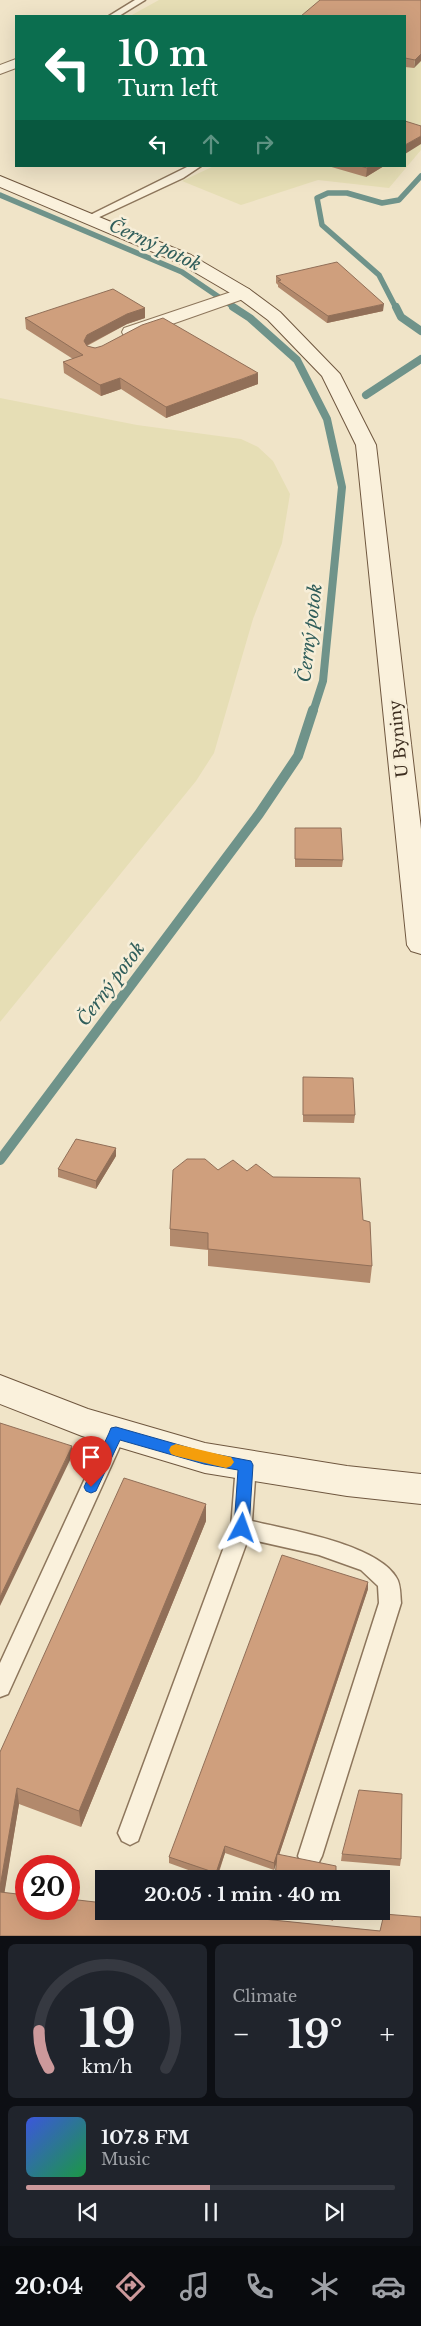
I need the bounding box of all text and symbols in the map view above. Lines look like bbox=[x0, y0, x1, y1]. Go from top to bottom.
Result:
text: 10 m bbox=[118, 32, 208, 75]
icon: left bbox=[35, 35, 100, 100]
text: Turn left bbox=[118, 75, 218, 102]
icon: left bbox=[144, 130, 172, 158]
icon: ahead bbox=[197, 130, 225, 158]
icon: right bbox=[250, 130, 278, 158]
water label: Černý potok bbox=[105, 213, 205, 276]
water label: Černý potok bbox=[292, 582, 327, 684]
street label: U Byniny bbox=[384, 698, 412, 779]
water label: Černý potok bbox=[72, 937, 150, 1030]
pin bbox=[70, 1436, 112, 1487]
icon: arrive bbox=[77, 1443, 105, 1471]
position arrow bbox=[215, 1501, 267, 1553]
speed limit sign: 20 bbox=[15, 1855, 80, 1920]
text: 20:05 · 1 min · 40 m bbox=[144, 1883, 341, 1906]
text: Climate bbox=[233, 1986, 297, 2006]
text: 19 bbox=[78, 1997, 136, 2061]
text: 19° bbox=[287, 2011, 342, 2058]
text: − bbox=[233, 2017, 250, 2052]
text: + bbox=[380, 2017, 395, 2052]
text: km/h bbox=[82, 2056, 133, 2078]
text: 107.8 FM bbox=[101, 2126, 189, 2149]
text: Music bbox=[101, 2149, 150, 2169]
icon: previous bbox=[74, 2198, 102, 2226]
icon: pause bbox=[197, 2198, 225, 2226]
icon: next bbox=[320, 2198, 348, 2226]
icon: directions bbox=[113, 2269, 148, 2304]
icon: music bbox=[177, 2269, 212, 2304]
icon: phone bbox=[242, 2269, 277, 2304]
icon: climate bbox=[307, 2269, 342, 2304]
icon: car bbox=[371, 2269, 406, 2304]
text: 20:04 bbox=[15, 2273, 83, 2300]

